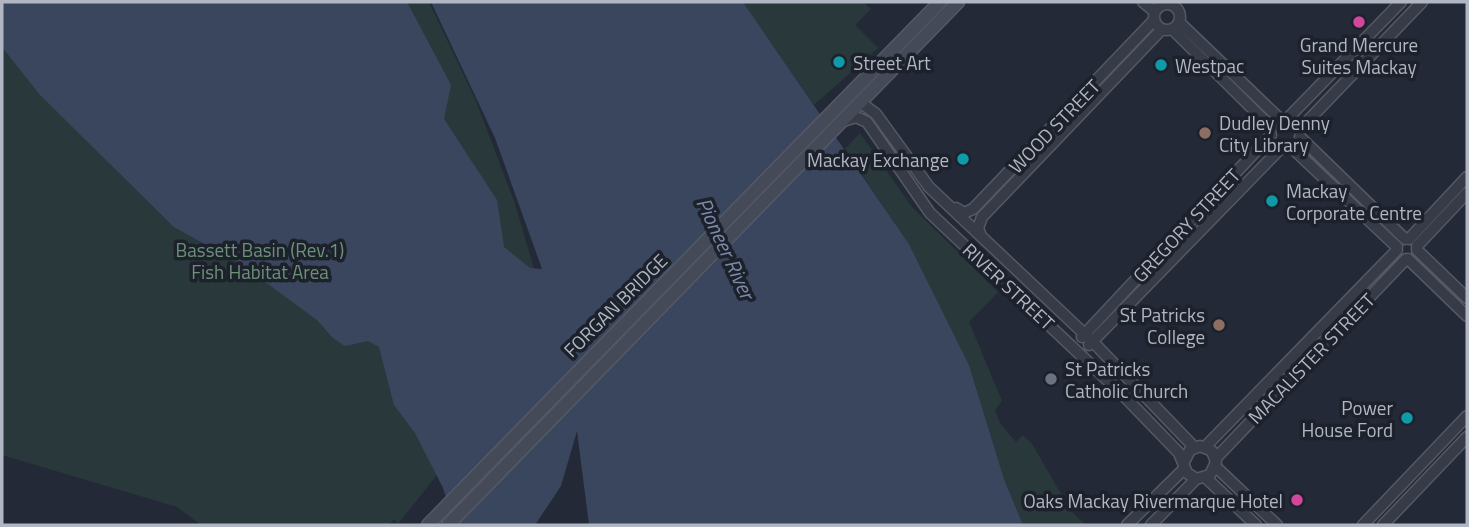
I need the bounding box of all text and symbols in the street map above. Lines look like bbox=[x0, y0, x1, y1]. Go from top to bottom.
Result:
marker: Grand Mercure Suites Mackay bbox=[1351, 14, 1367, 30]
place label: Grand Mercure Suites Mackay bbox=[1300, 30, 1418, 81]
place label: Street Art bbox=[853, 48, 931, 77]
place label: Westpac bbox=[1175, 51, 1244, 80]
marker: Street Art bbox=[831, 54, 847, 70]
marker: Westpac bbox=[1153, 57, 1169, 73]
street label: WOOD STREET bbox=[1001, 72, 1107, 180]
place label: Dudley Denny City Library bbox=[1219, 108, 1330, 159]
marker: Dudley Denny City Library bbox=[1197, 125, 1213, 141]
place label: Mackay Exchange bbox=[807, 145, 949, 174]
marker: Mackay Exchange bbox=[955, 151, 971, 167]
street label: GREGORY STREET bbox=[1125, 161, 1247, 289]
place label: Mackay Corporate Centre bbox=[1286, 176, 1422, 227]
water label: Pioneer River bbox=[688, 192, 765, 306]
marker: Mackay Corporate Centre bbox=[1264, 193, 1280, 209]
park label: Bassett Basin (Rev.1) Fish Habitat Area bbox=[176, 235, 344, 286]
street label: RIVER STREET bbox=[956, 236, 1062, 336]
street label: FORGAN BRIDGE bbox=[556, 246, 674, 364]
street label: MACALISTER STREET bbox=[1241, 286, 1381, 430]
place label: St Patricks College bbox=[1120, 300, 1205, 351]
marker: St Patricks College bbox=[1211, 317, 1227, 333]
place label: St Patricks Catholic Church bbox=[1065, 354, 1188, 405]
marker: St Patricks Catholic Church bbox=[1043, 371, 1059, 387]
place label: Power House Ford bbox=[1301, 393, 1393, 444]
marker: Power House Ford bbox=[1399, 410, 1415, 426]
place label: Oaks Mackay Rivermarque Hotel bbox=[1023, 486, 1283, 515]
marker: Oaks Mackay Rivermarque Hotel bbox=[1289, 492, 1305, 508]

